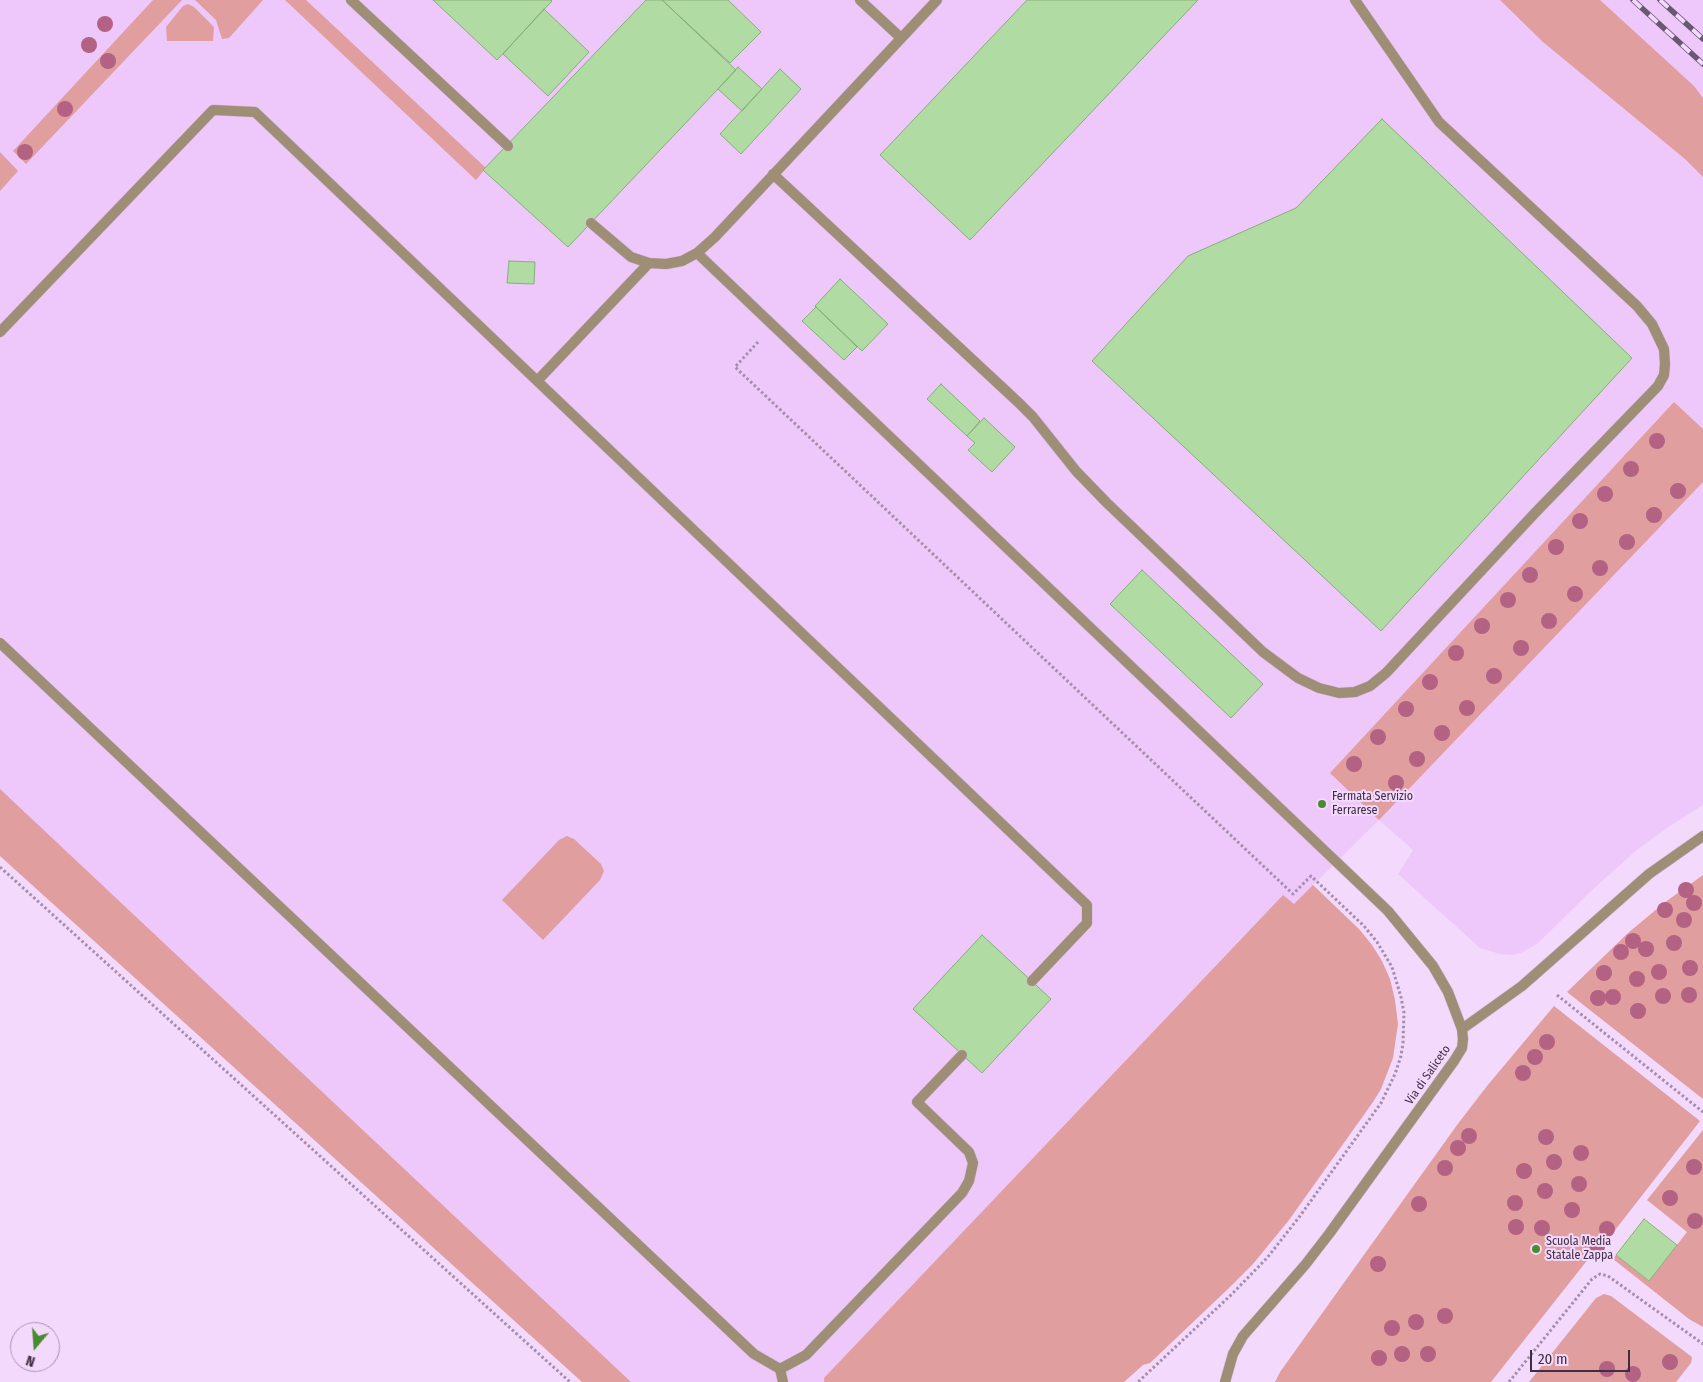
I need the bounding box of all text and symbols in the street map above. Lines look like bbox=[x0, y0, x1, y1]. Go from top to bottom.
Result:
place label: Fermata Servizio Ferrarese bbox=[1332, 790, 1413, 818]
marker: Fermata Servizio Ferrarese bbox=[1316, 798, 1328, 810]
street label: Via di Saliceto bbox=[1402, 1043, 1454, 1107]
place label: Scuola Media Statale Zappa bbox=[1546, 1235, 1613, 1263]
marker: Scuola Media Statale Zappa bbox=[1530, 1243, 1542, 1255]
north arrow bbox=[10, 1322, 60, 1372]
scale bar bbox=[1533, 1340, 1633, 1372]
text: 20 m bbox=[1538, 1350, 1568, 1368]
text: N bbox=[24, 1351, 37, 1370]

